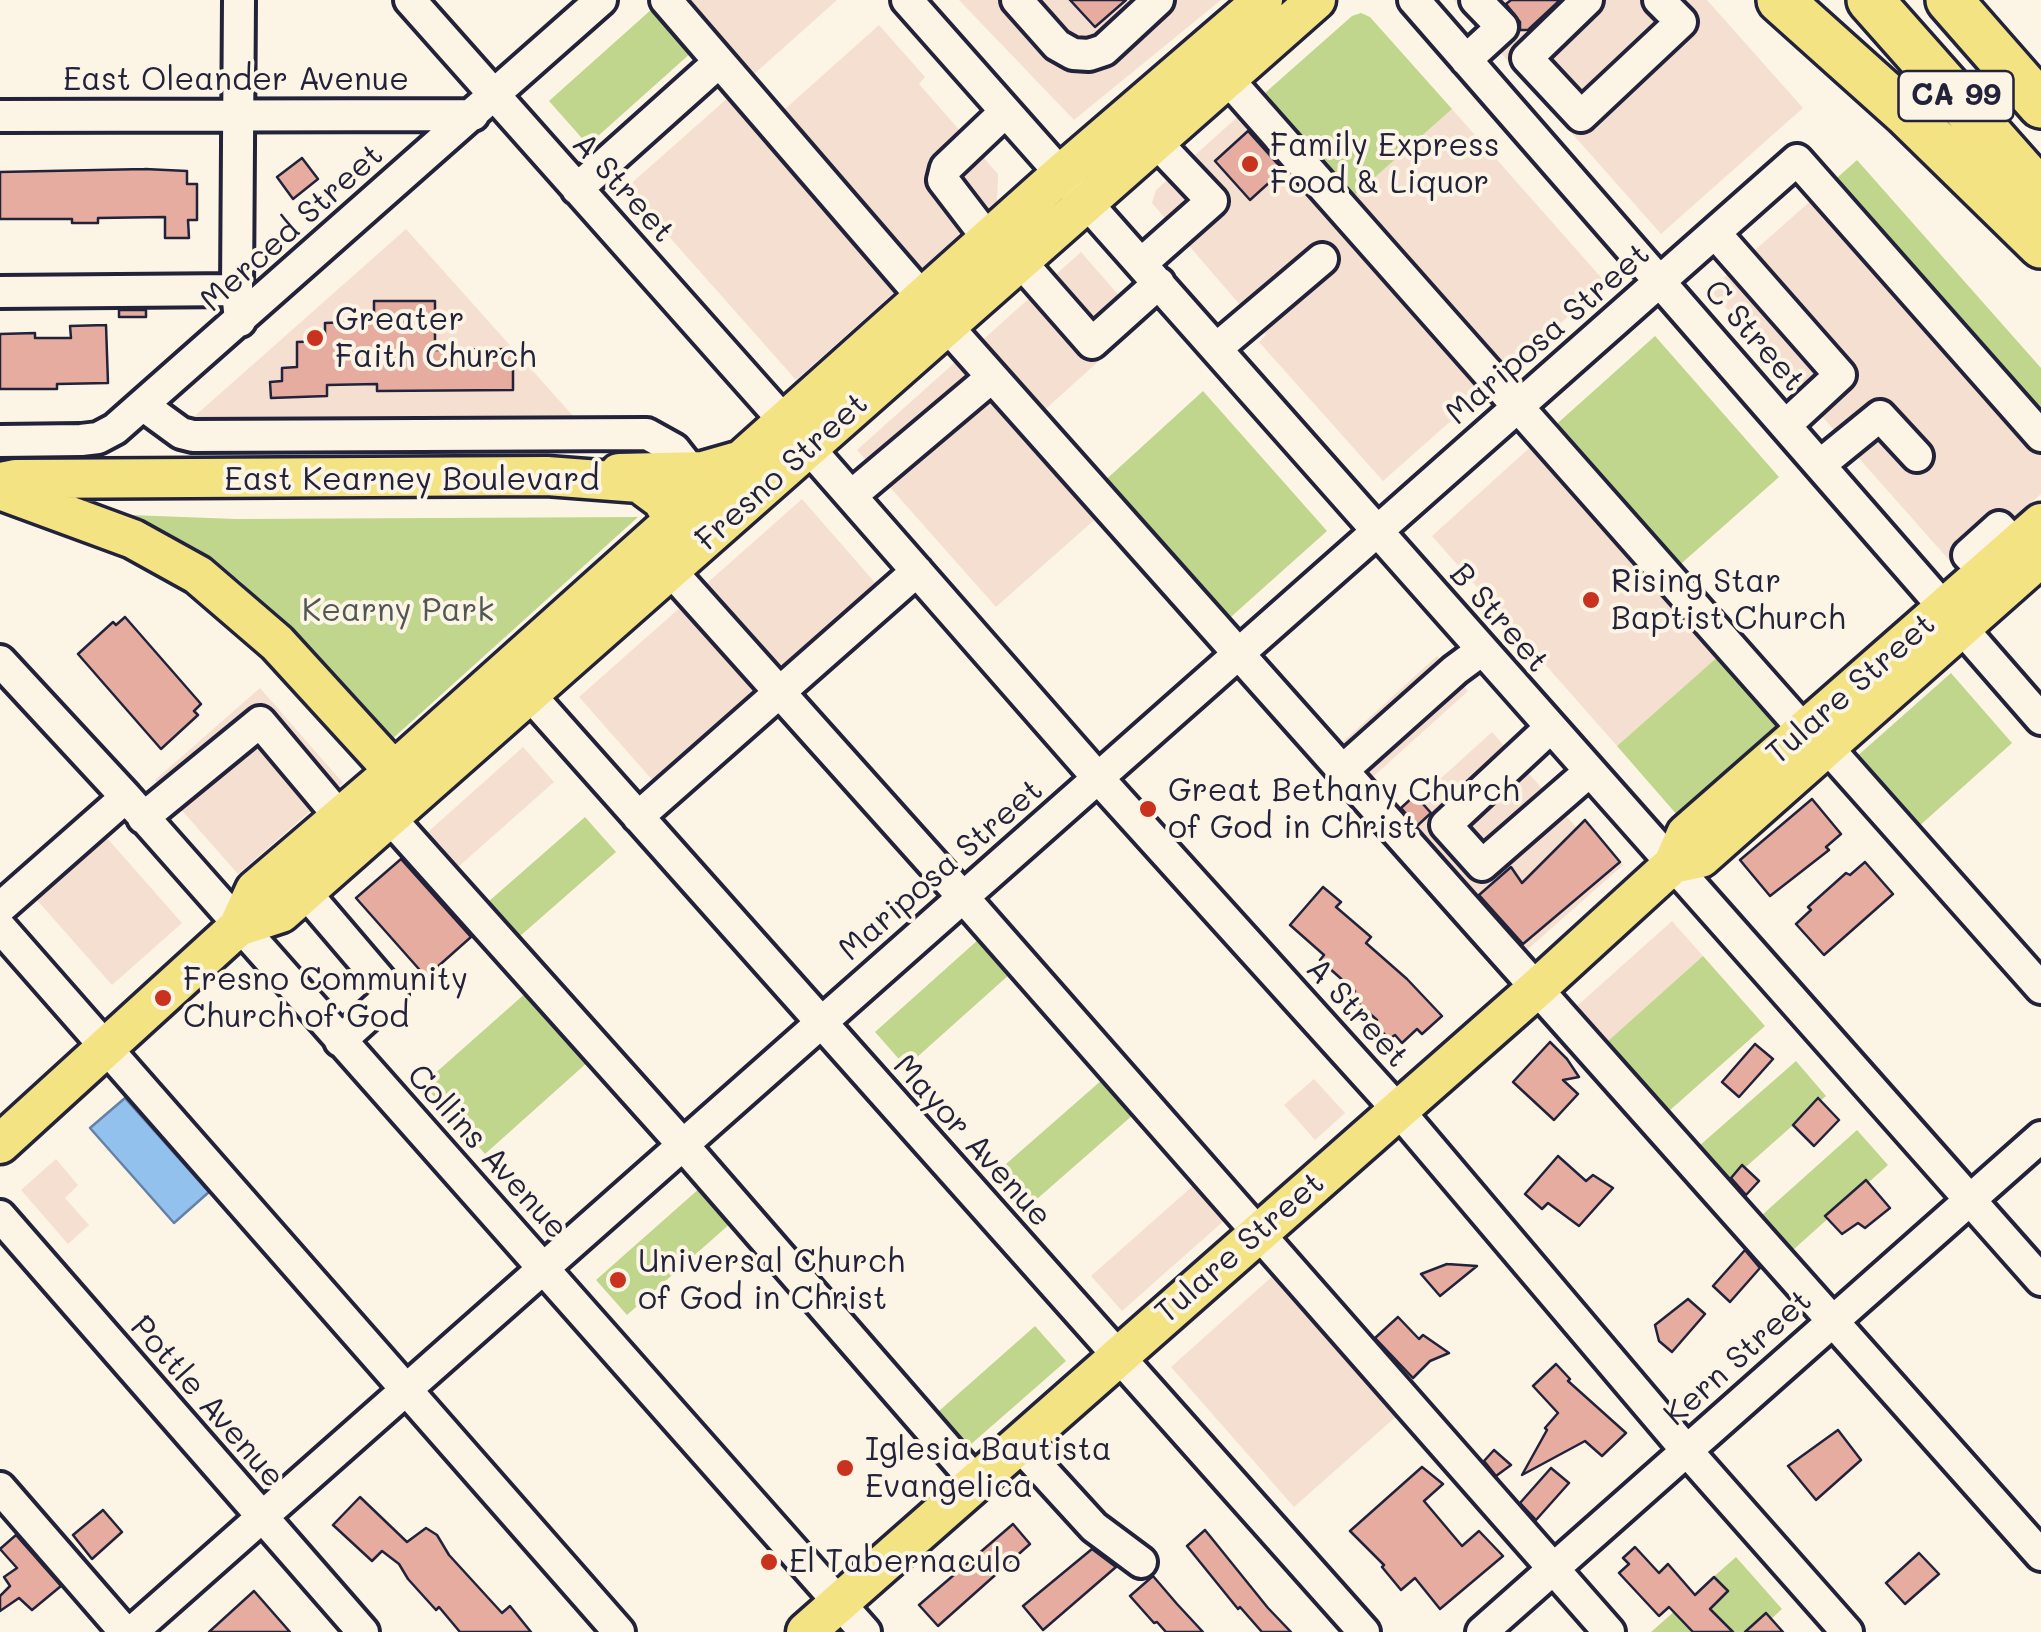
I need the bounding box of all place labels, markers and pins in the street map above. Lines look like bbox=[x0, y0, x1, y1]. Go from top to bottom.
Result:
place label: Family Express Food & Liquor bbox=[1270, 127, 1499, 202]
marker: Family Express Food & Liquor bbox=[1239, 153, 1261, 175]
place label: Greater Faith Church bbox=[335, 301, 536, 376]
marker: Greater Faith Church bbox=[304, 327, 326, 349]
place label: Rising Star Baptist Church bbox=[1611, 563, 1846, 638]
marker: Rising Star Baptist Church bbox=[1580, 589, 1602, 611]
place label: Great Bethany Church of God in Christ bbox=[1168, 772, 1520, 847]
marker: Great Bethany Church of God in Christ bbox=[1137, 798, 1159, 820]
place label: Fresno Community Church of God bbox=[183, 961, 468, 1036]
marker: Fresno Community Church of God bbox=[152, 987, 174, 1009]
place label: Universal Church of God in Christ bbox=[638, 1243, 905, 1318]
marker: Universal Church of God in Christ bbox=[607, 1269, 629, 1291]
place label: Iglesia Bautista Evangelica bbox=[865, 1431, 1112, 1506]
marker: Iglesia Bautista Evangelica bbox=[834, 1457, 856, 1479]
place label: El Tabernaculo bbox=[789, 1543, 1021, 1581]
marker: El Tabernaculo bbox=[758, 1551, 780, 1573]

